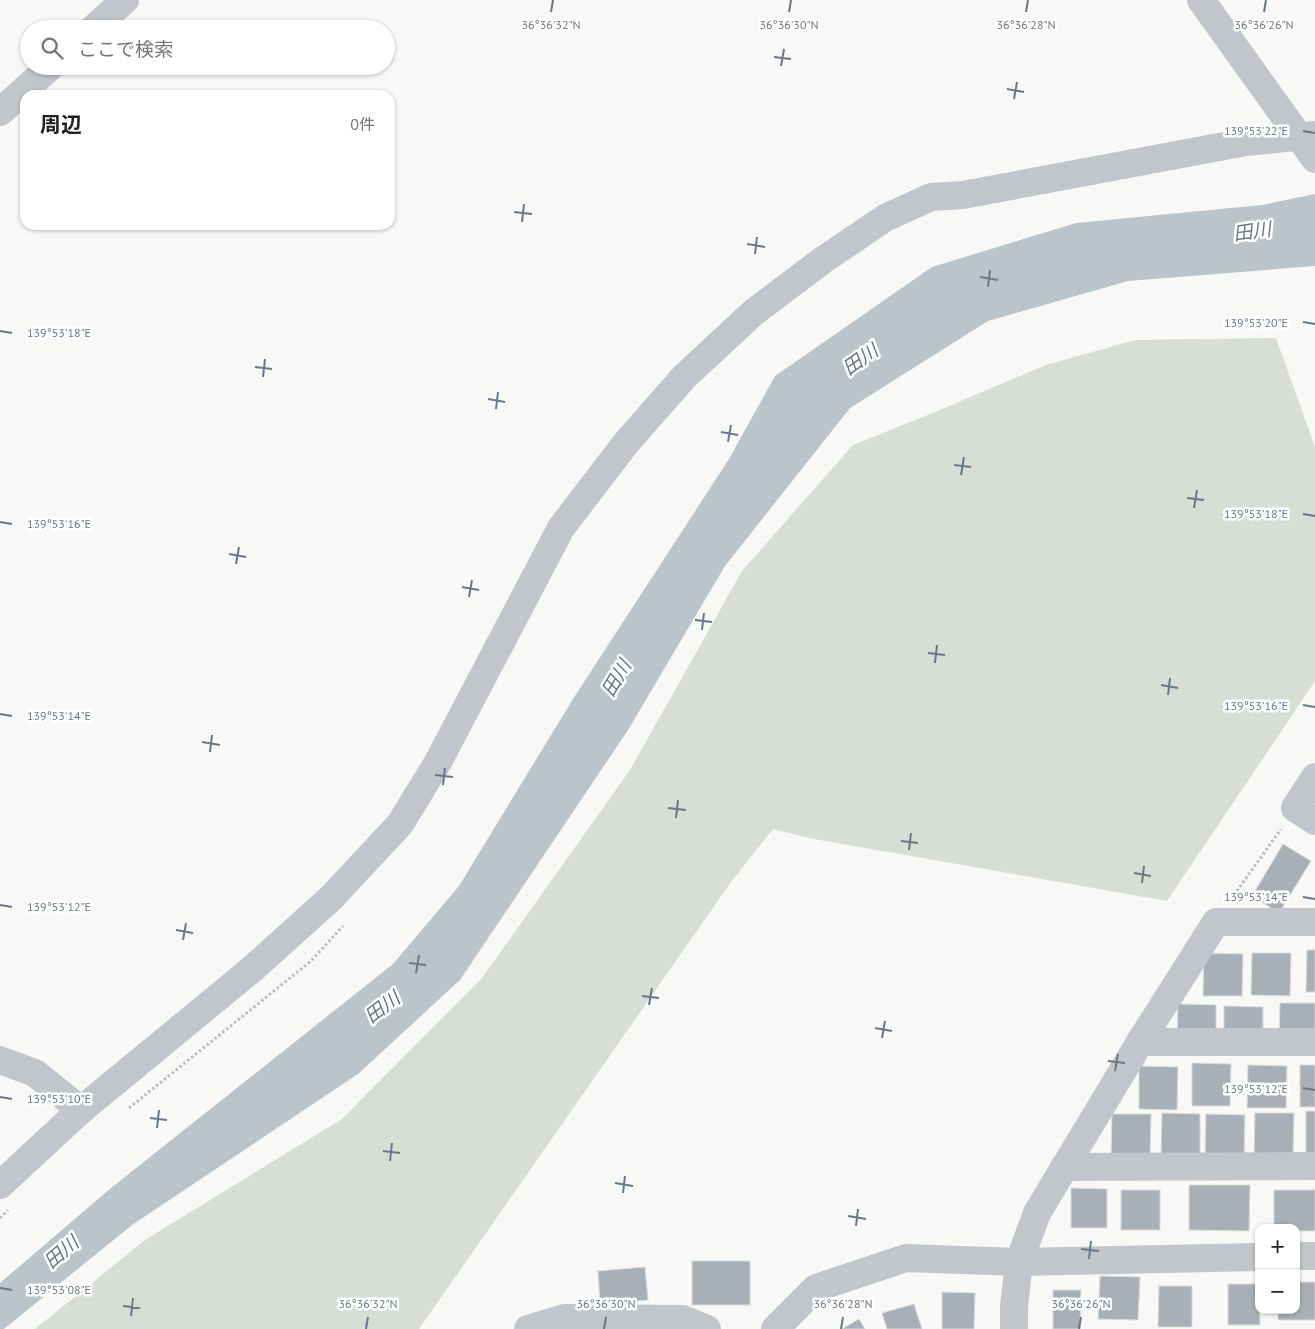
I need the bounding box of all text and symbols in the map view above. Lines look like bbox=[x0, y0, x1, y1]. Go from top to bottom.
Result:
text: 36°36'32"N bbox=[521, 17, 581, 32]
text: 36°36'30"N bbox=[759, 17, 819, 32]
text: 36°36'28"N bbox=[996, 17, 1056, 32]
text: 36°36'26"N bbox=[1234, 17, 1294, 32]
search box bbox=[20, 20, 395, 75]
icon: search bbox=[38, 34, 66, 62]
text: ここで検索 bbox=[78, 37, 173, 61]
text: 周辺 bbox=[40, 111, 82, 138]
text: 0件 bbox=[350, 114, 375, 134]
text: 139°53'22"E bbox=[1224, 123, 1288, 138]
water label: 田川 bbox=[1232, 216, 1274, 246]
text: 139°53'20"E bbox=[1224, 315, 1288, 330]
text: 139°53'18"E bbox=[27, 325, 91, 340]
water label: 田川 bbox=[838, 337, 884, 380]
text: 139°53'18"E bbox=[1224, 506, 1288, 521]
text: 139°53'16"E bbox=[27, 516, 91, 531]
water label: 田川 bbox=[596, 654, 637, 700]
text: 139°53'16"E bbox=[1224, 698, 1288, 713]
text: 139°53'14"E bbox=[27, 708, 91, 723]
text: 139°53'14"E bbox=[1224, 889, 1288, 904]
text: 139°53'12"E bbox=[27, 899, 91, 914]
water label: 田川 bbox=[360, 985, 406, 1028]
text: 139°53'12"E bbox=[1224, 1081, 1288, 1096]
text: 139°53'10"E bbox=[27, 1091, 91, 1106]
map controls bbox=[1255, 1224, 1300, 1314]
button: + bbox=[1255, 1224, 1300, 1269]
water label: 田川 bbox=[39, 1229, 85, 1273]
button: − bbox=[1255, 1269, 1300, 1314]
text: 139°53'08"E bbox=[27, 1282, 91, 1297]
text: 36°36'32"N bbox=[338, 1296, 398, 1311]
text: 36°36'30"N bbox=[576, 1296, 636, 1311]
text: 36°36'28"N bbox=[813, 1296, 873, 1311]
text: 36°36'26"N bbox=[1051, 1296, 1111, 1311]

